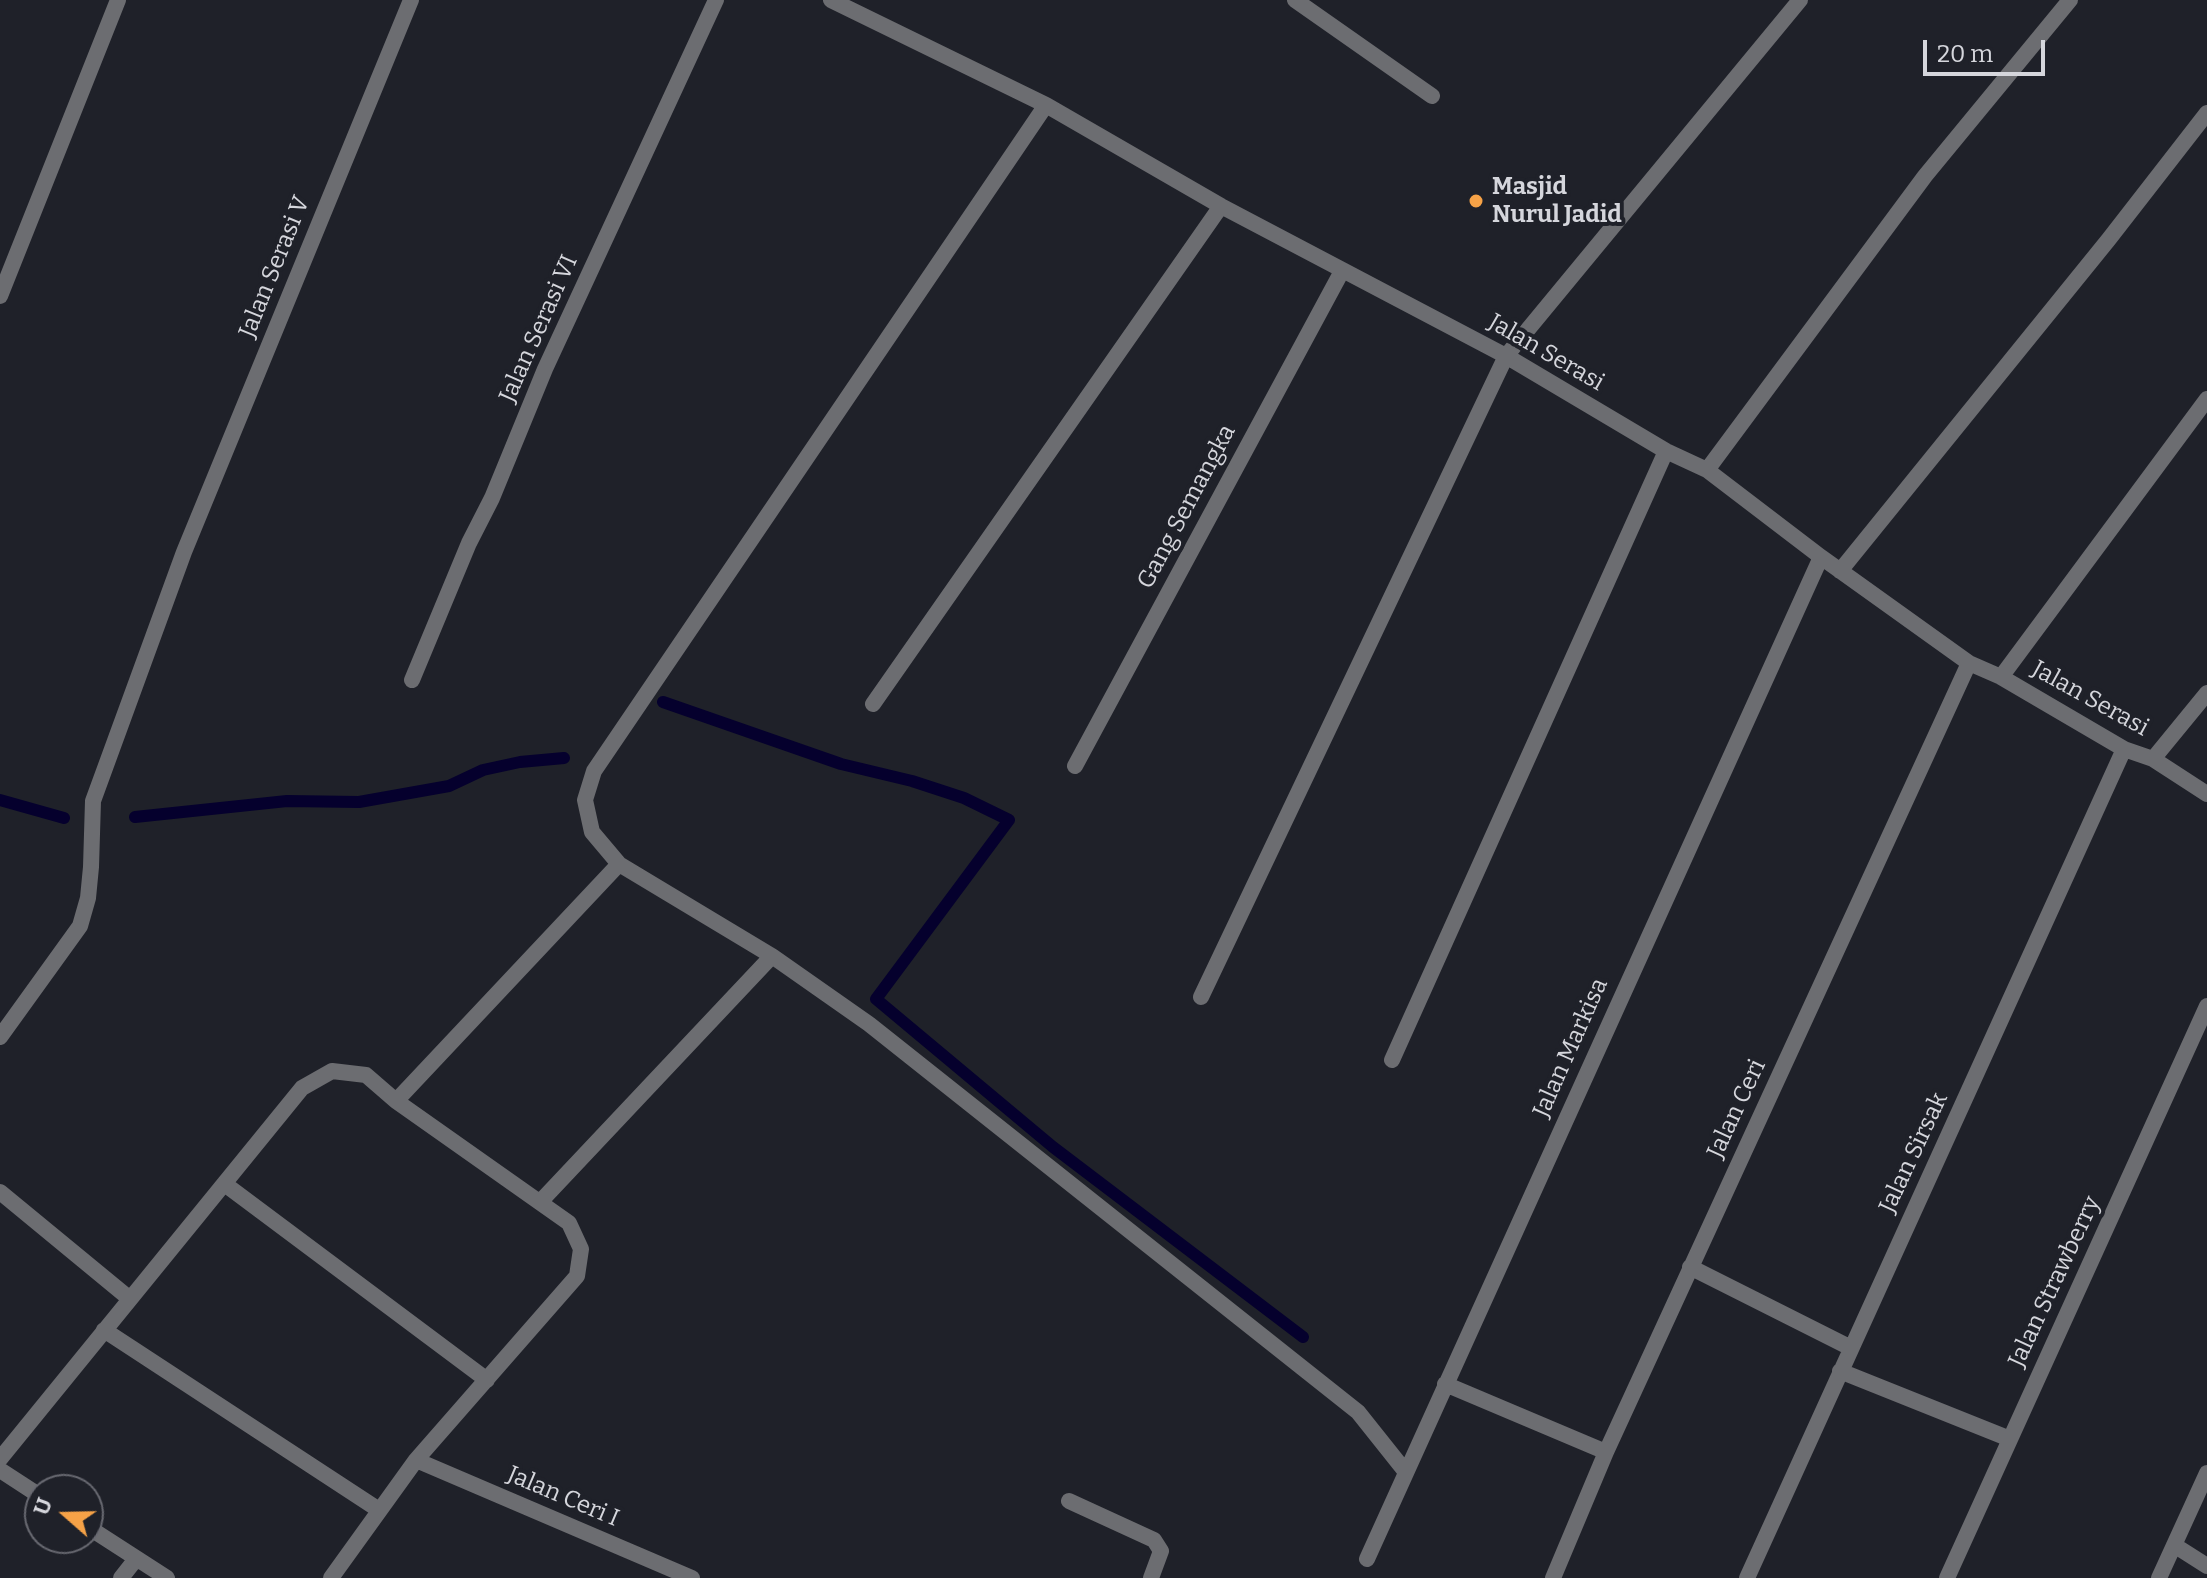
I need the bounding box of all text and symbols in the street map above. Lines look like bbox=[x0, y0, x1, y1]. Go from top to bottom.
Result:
scale bar bbox=[1927, 24, 2049, 74]
text: 20 m bbox=[1937, 40, 1993, 68]
place label: Masjid Nurul Jadid bbox=[1492, 173, 1622, 229]
street label: Jalan Serasi V bbox=[233, 192, 317, 342]
marker: Masjid Nurul Jadid bbox=[1467, 192, 1485, 210]
street label: Jalan Serasi VI bbox=[494, 251, 584, 407]
street label: Jalan Serasi bbox=[1483, 308, 1609, 398]
street label: Gang Semangka bbox=[1132, 420, 1242, 594]
street label: Jalan Serasi bbox=[2027, 655, 2153, 743]
street label: Jalan Markisa bbox=[1527, 974, 1615, 1122]
street label: Jalan Ceri bbox=[1702, 1055, 1772, 1163]
street label: Jalan Sirsak bbox=[1874, 1088, 1954, 1218]
street label: Jalan Strawberry bbox=[2003, 1192, 2107, 1372]
street label: Jalan Ceri I bbox=[503, 1461, 623, 1533]
north arrow bbox=[24, 1474, 104, 1554]
text: U bbox=[27, 1494, 58, 1519]

